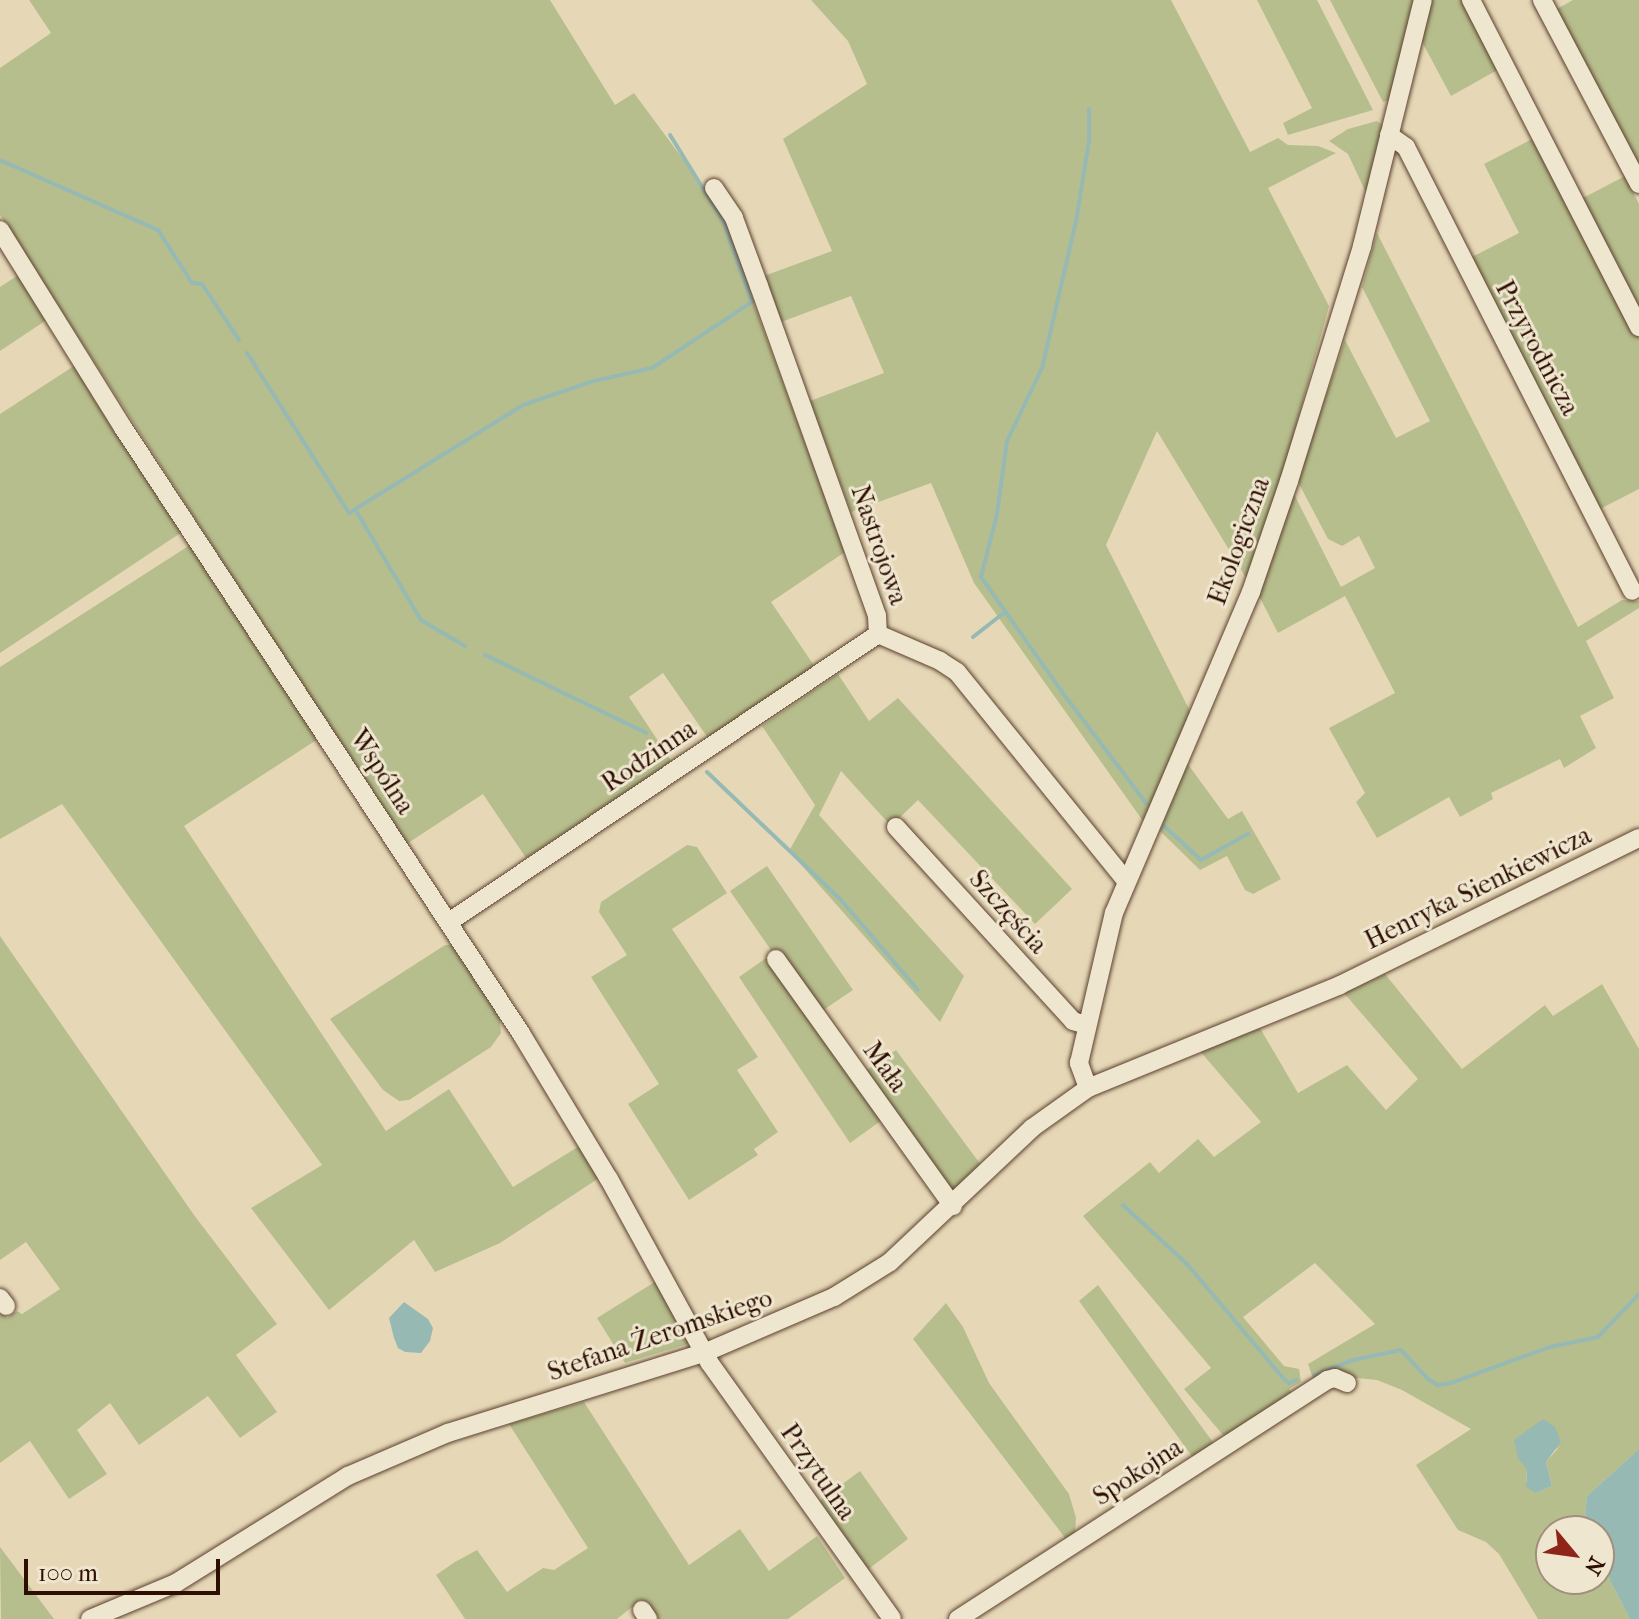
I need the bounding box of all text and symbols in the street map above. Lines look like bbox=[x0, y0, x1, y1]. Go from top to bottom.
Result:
street label: Przyrodnicza bbox=[1489, 275, 1585, 421]
street label: Ekologiczna bbox=[1201, 473, 1277, 609]
street label: Nastrojowa bbox=[844, 481, 914, 609]
street label: Rodzinna bbox=[596, 713, 702, 799]
street label: Wspólna bbox=[343, 724, 421, 820]
street label: Henryka Sienkiewicza bbox=[1360, 820, 1596, 956]
street label: Szczęścia bbox=[962, 864, 1054, 960]
street label: Mała bbox=[856, 1036, 914, 1098]
street label: Stefana Żeromskiego bbox=[544, 1282, 776, 1388]
street label: Przytulna bbox=[774, 1418, 862, 1526]
street label: Spokojna bbox=[1087, 1432, 1189, 1512]
north arrow bbox=[1535, 1515, 1615, 1595]
scale bar bbox=[28, 1543, 224, 1593]
text: N bbox=[1579, 1552, 1610, 1579]
text: 100 m bbox=[38, 1559, 98, 1587]

